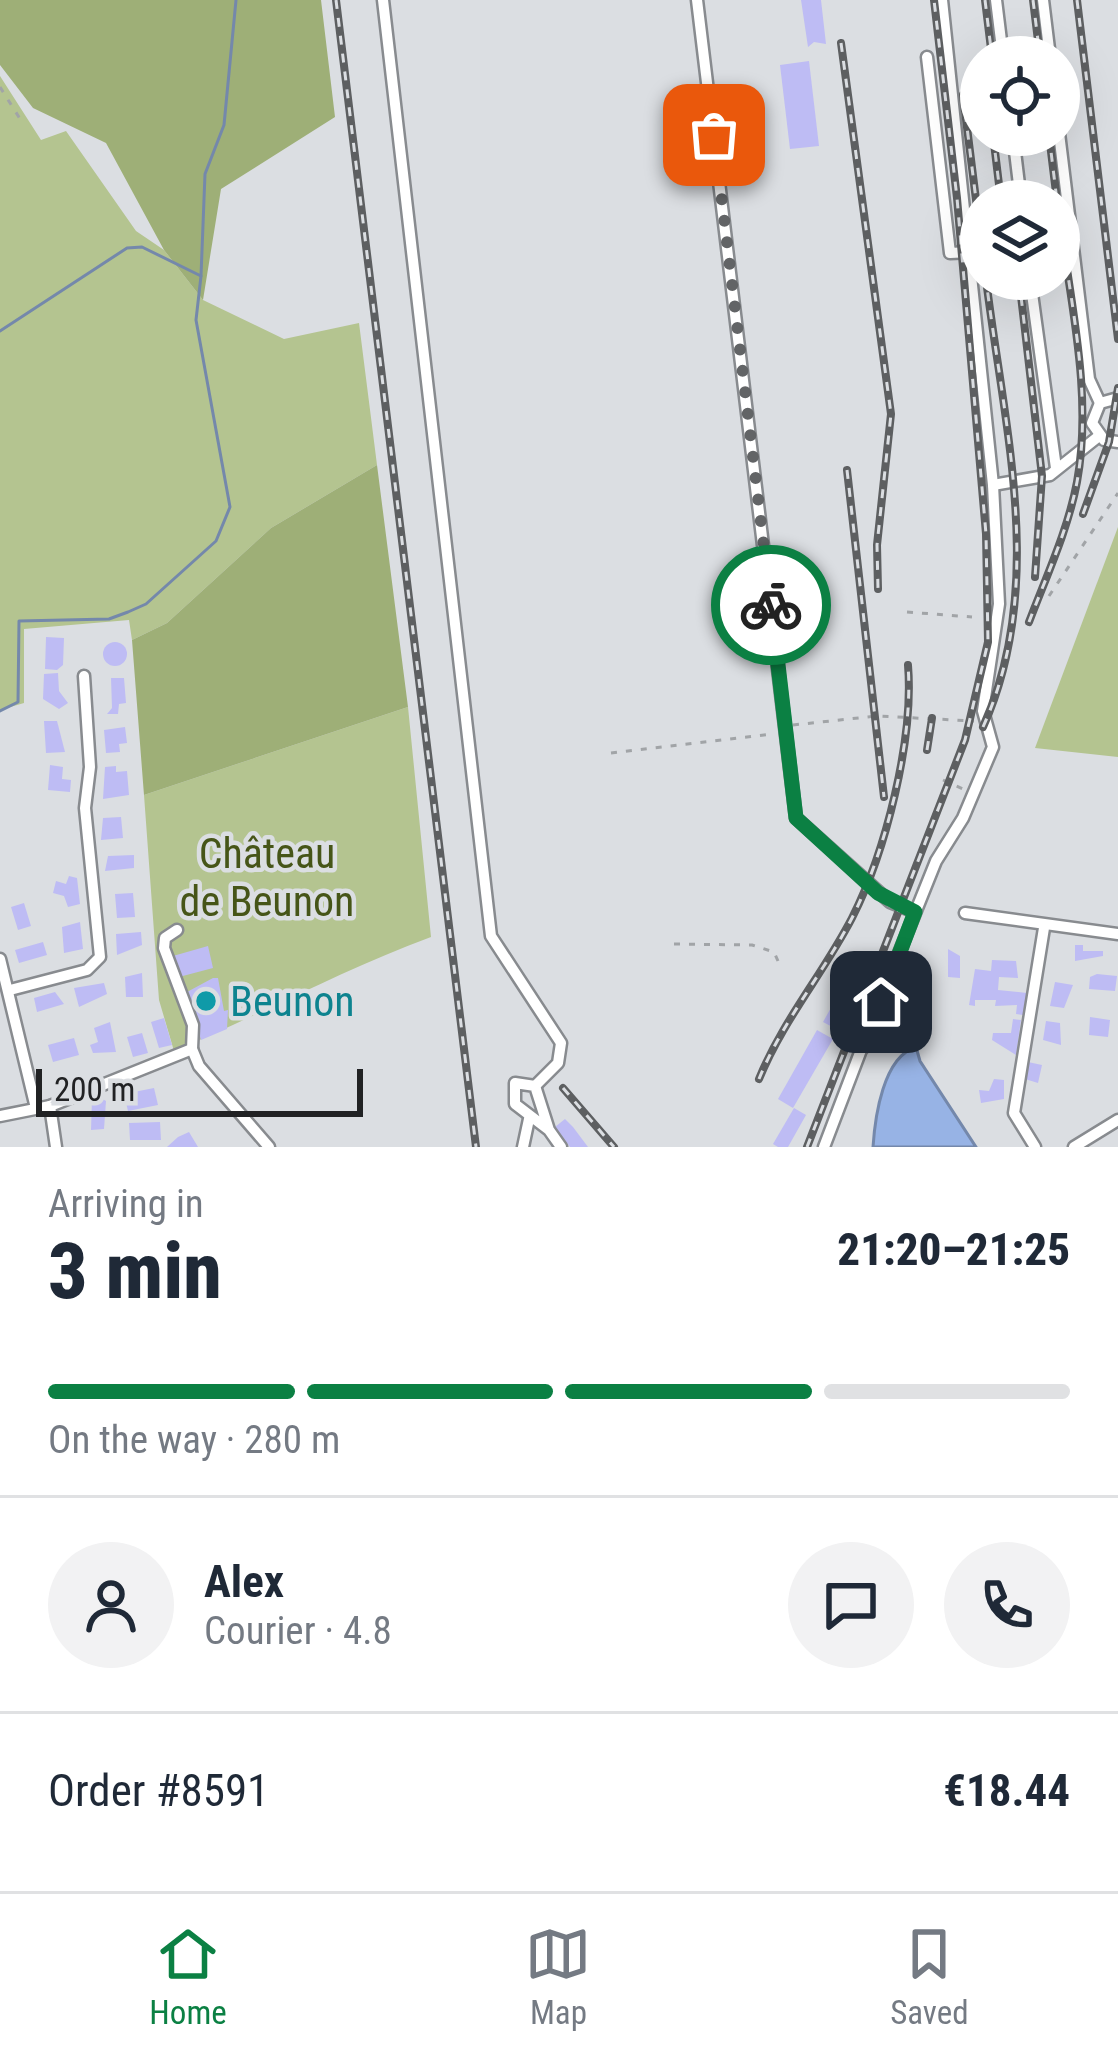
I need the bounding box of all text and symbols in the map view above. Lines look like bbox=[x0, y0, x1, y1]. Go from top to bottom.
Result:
map controls bbox=[960, 36, 1080, 300]
button: locate bbox=[960, 36, 1080, 156]
pin bbox=[663, 84, 765, 186]
icon: bag bbox=[681, 102, 747, 168]
button: layers bbox=[960, 180, 1080, 300]
courier bbox=[711, 545, 831, 665]
icon: bike bbox=[738, 572, 804, 638]
park label: Château de Beunon bbox=[180, 829, 354, 926]
pin bbox=[830, 951, 932, 1053]
icon: home bbox=[848, 969, 914, 1035]
place label: Beunon bbox=[230, 977, 355, 1026]
marker: Beunon bbox=[193, 988, 219, 1014]
scale bar bbox=[36, 1063, 363, 1116]
text: 200 m bbox=[54, 1070, 135, 1109]
text: Arriving in bbox=[48, 1181, 204, 1227]
text: 21:20–21:25 bbox=[837, 1223, 1070, 1276]
text: 3 min bbox=[48, 1226, 222, 1317]
text: On the way · 280 m bbox=[48, 1417, 340, 1463]
button: person bbox=[48, 1542, 174, 1668]
button: chat bbox=[788, 1542, 914, 1668]
button: phone bbox=[944, 1542, 1070, 1668]
text: Alex bbox=[204, 1555, 284, 1608]
text: Courier · 4.8 bbox=[204, 1608, 392, 1654]
text: Order #8591 bbox=[48, 1764, 269, 1817]
text: €18.44 bbox=[943, 1764, 1070, 1817]
tab: Home bbox=[149, 1921, 227, 2032]
tab: Map bbox=[525, 1921, 591, 2032]
tab: Saved bbox=[890, 1921, 969, 2032]

